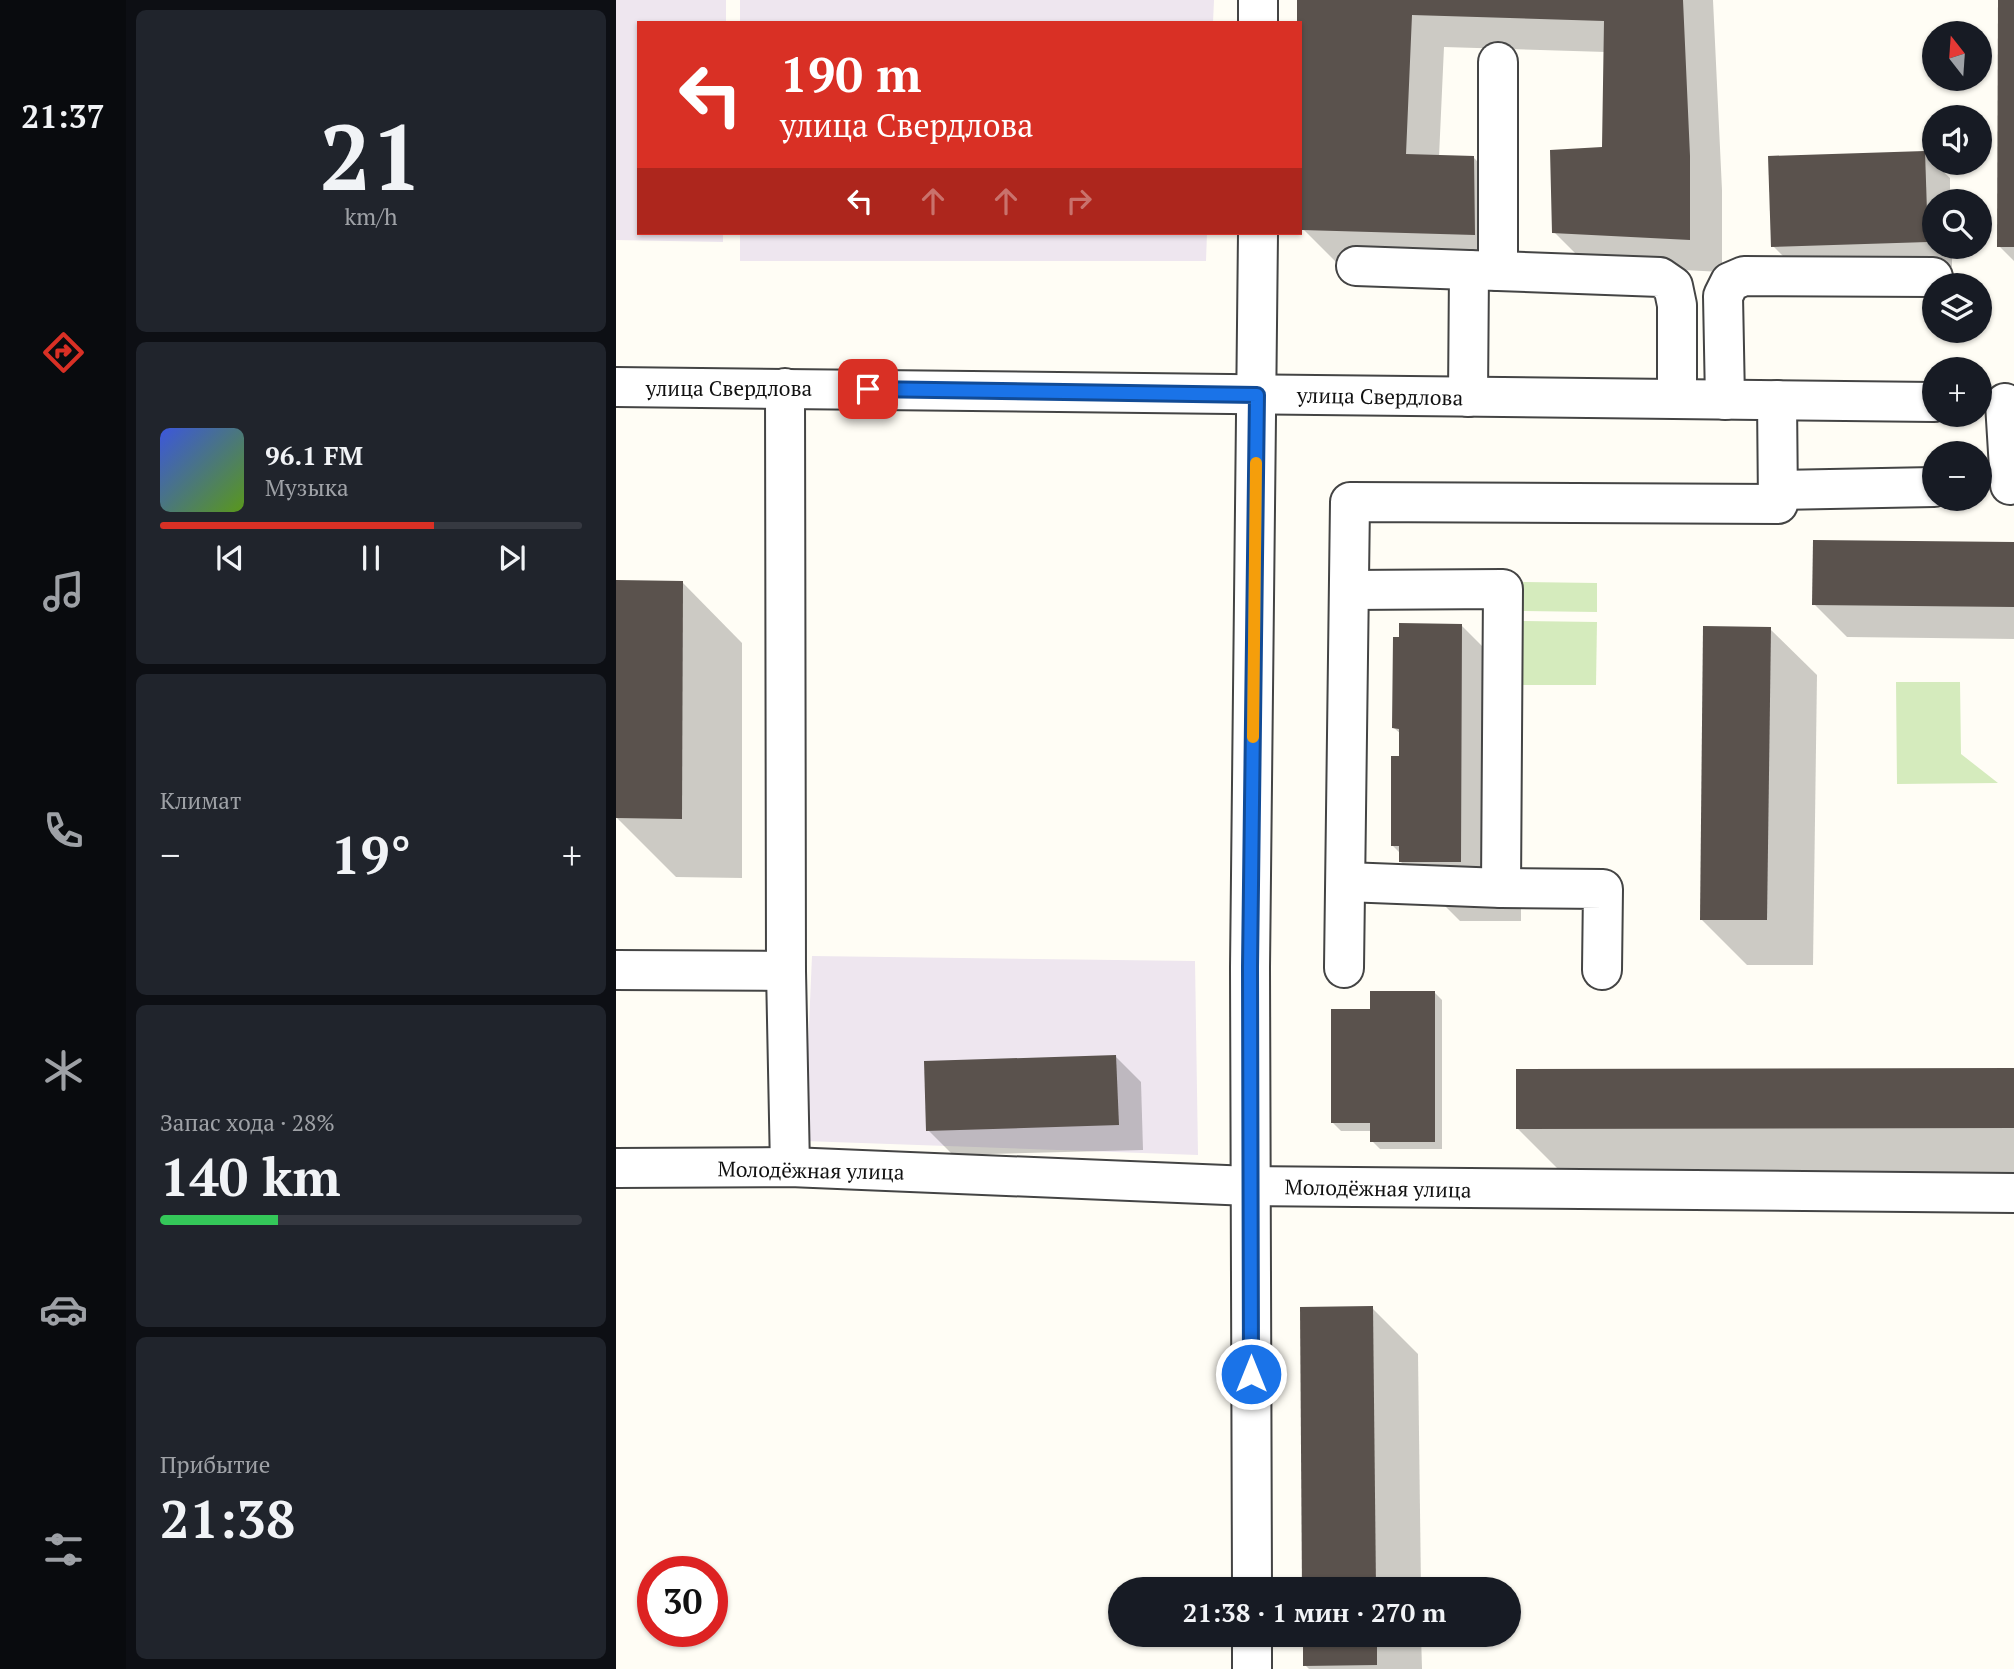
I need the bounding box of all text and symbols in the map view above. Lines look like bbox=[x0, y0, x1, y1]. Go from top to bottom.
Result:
north arrow bbox=[1922, 21, 1992, 91]
map controls bbox=[1922, 21, 1992, 511]
text: 190 m bbox=[780, 41, 922, 106]
icon: left bbox=[665, 49, 756, 140]
text: 21:37 bbox=[21, 95, 105, 137]
text: 21 bbox=[320, 95, 422, 216]
text: улица Свердлова bbox=[780, 104, 1033, 146]
button: sound bbox=[1922, 105, 1992, 175]
icon: left bbox=[841, 182, 879, 220]
icon: ahead bbox=[914, 182, 952, 220]
icon: ahead bbox=[987, 182, 1025, 220]
icon: right bbox=[1060, 182, 1098, 220]
button: search bbox=[1922, 189, 1992, 259]
text: km/h bbox=[344, 201, 398, 232]
button: layers bbox=[1922, 273, 1992, 343]
icon: directions bbox=[39, 328, 88, 377]
button: + bbox=[1922, 357, 1992, 427]
pin bbox=[838, 359, 898, 419]
icon: arrive bbox=[849, 370, 887, 408]
street label: улица Свердлова bbox=[645, 374, 813, 402]
street label: улица Свердлова bbox=[1296, 381, 1464, 411]
text: 96.1 FM bbox=[265, 438, 363, 472]
button: − bbox=[1922, 441, 1992, 511]
text: Музыка bbox=[265, 472, 349, 503]
icon: previous bbox=[211, 539, 249, 577]
icon: pause bbox=[352, 539, 390, 577]
icon: next bbox=[493, 539, 531, 577]
icon: music bbox=[39, 567, 88, 616]
text: Климат bbox=[160, 785, 241, 816]
icon: phone bbox=[39, 806, 88, 855]
text: 19° bbox=[331, 820, 411, 889]
text: − bbox=[160, 830, 180, 880]
text: + bbox=[562, 830, 582, 880]
icon: climate bbox=[39, 1046, 88, 1095]
text: Запас хода · 28% bbox=[160, 1107, 335, 1138]
text: 140 km bbox=[160, 1142, 341, 1211]
street label: Молодёжная улица bbox=[717, 1154, 905, 1186]
street label: Молодёжная улица bbox=[1284, 1172, 1472, 1204]
icon: car bbox=[39, 1285, 88, 1334]
position arrow bbox=[1214, 1337, 1288, 1411]
text: Прибытие bbox=[160, 1449, 270, 1480]
text: 21:38 bbox=[160, 1484, 295, 1553]
icon: filters bbox=[39, 1525, 88, 1574]
speed limit sign: 30 bbox=[637, 1556, 728, 1647]
text: 21:38 · 1 мин · 270 m bbox=[1183, 1595, 1446, 1629]

